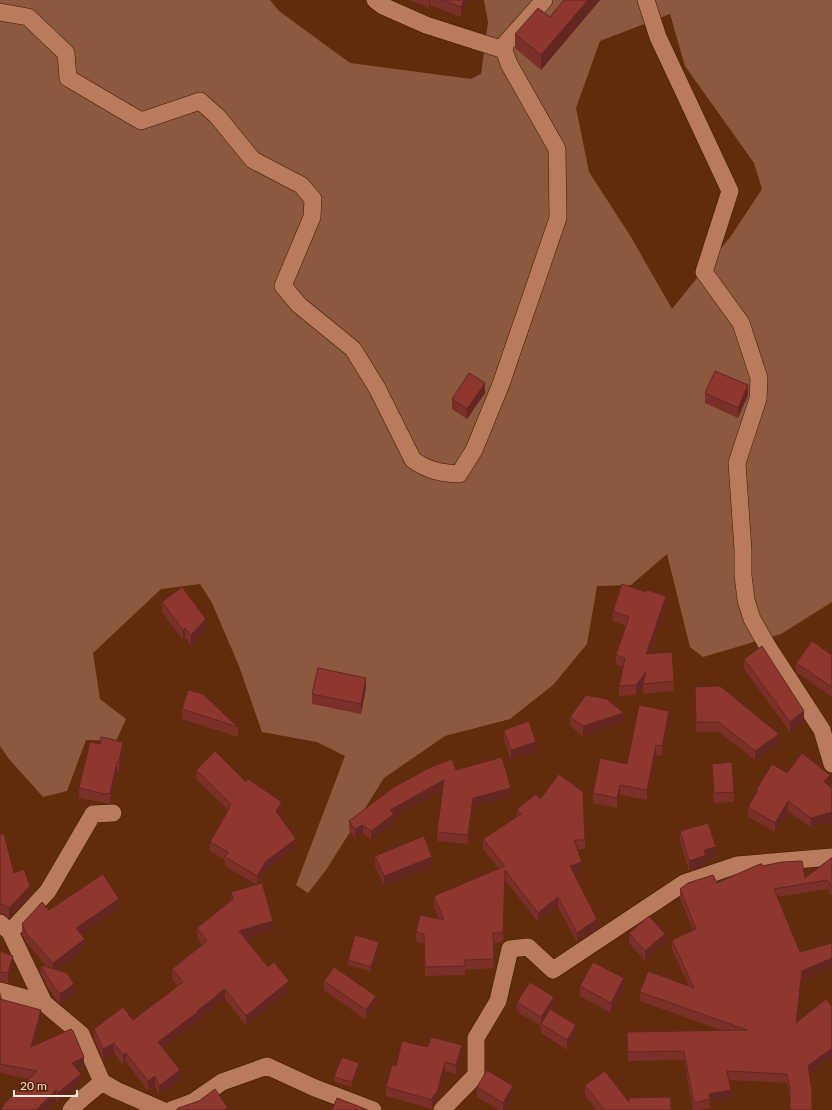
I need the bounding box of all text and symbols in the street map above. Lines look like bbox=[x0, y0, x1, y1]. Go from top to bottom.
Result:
scale bar bbox=[14, 1072, 77, 1098]
text: 20 m bbox=[20, 1078, 47, 1093]

